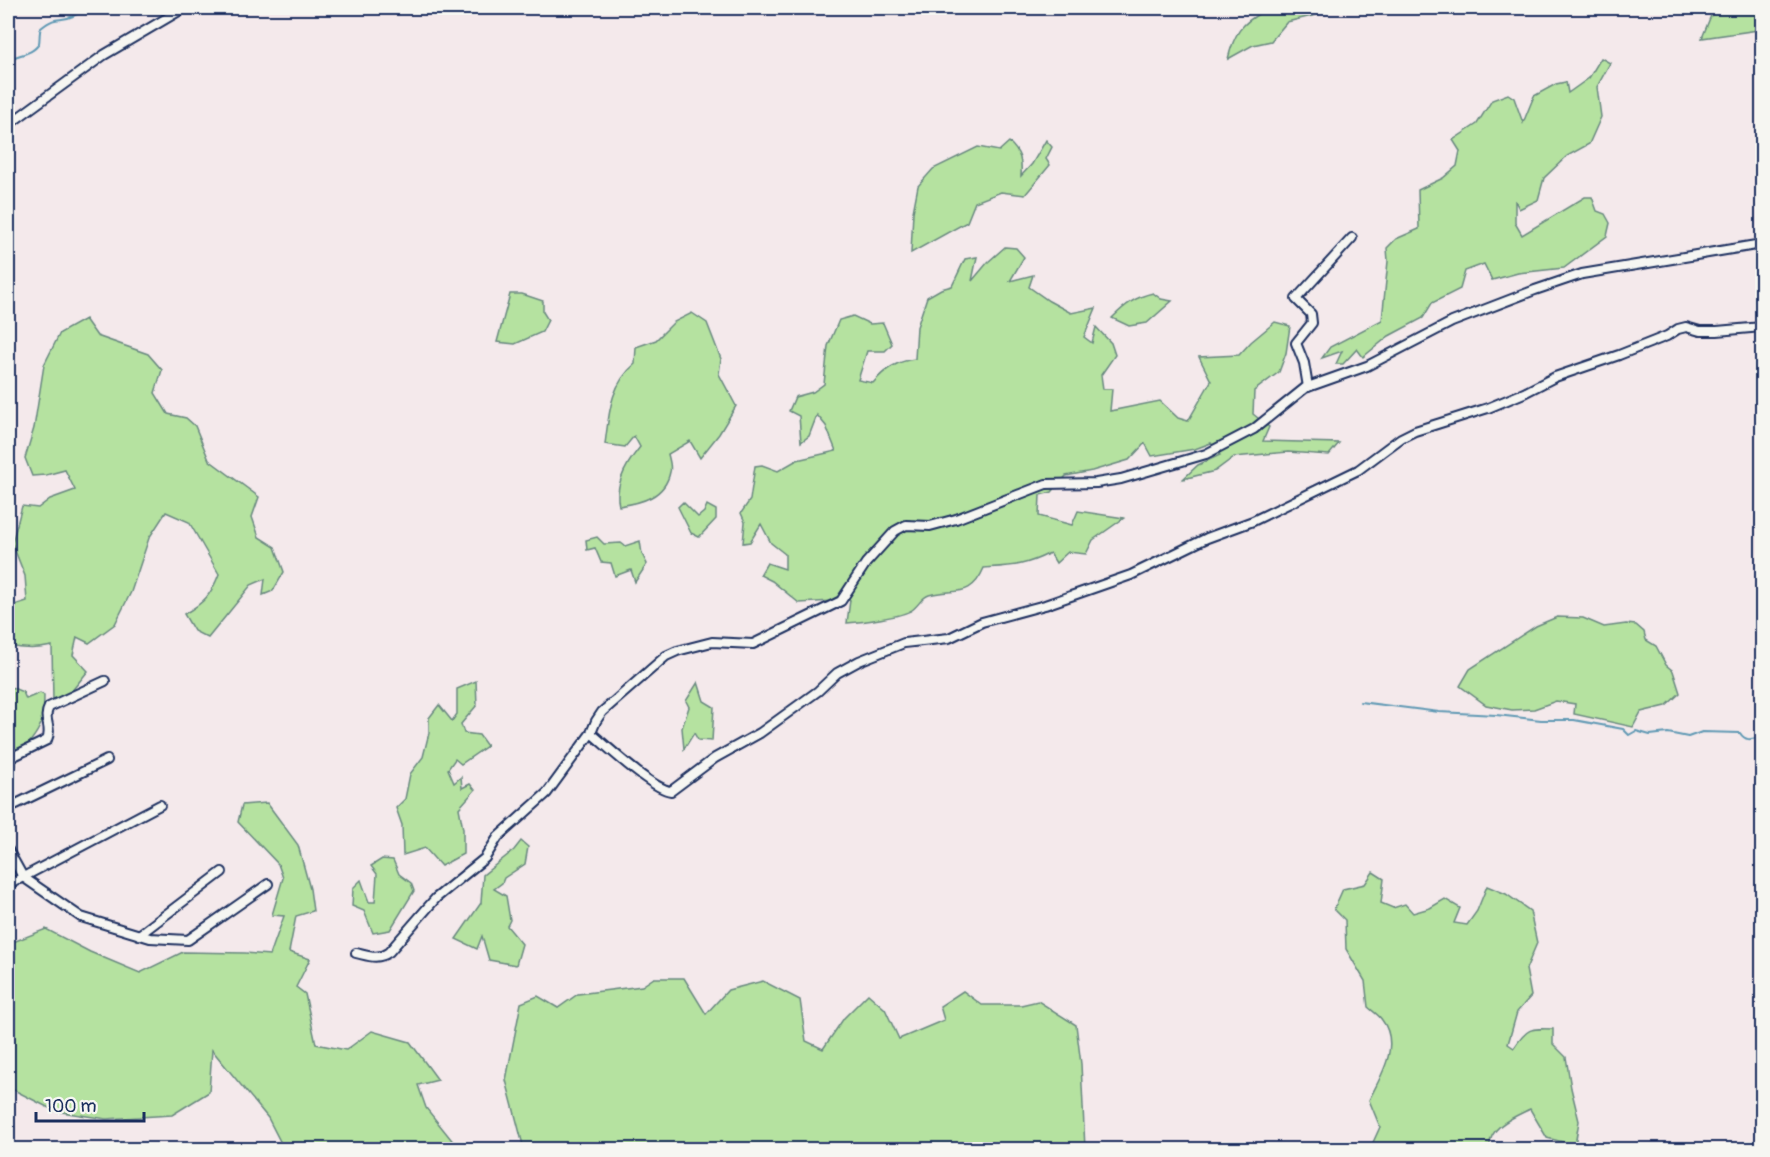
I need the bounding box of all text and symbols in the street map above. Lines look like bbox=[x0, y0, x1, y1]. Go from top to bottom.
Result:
scale bar bbox=[36, 1085, 144, 1123]
text: 100 m bbox=[45, 1095, 97, 1118]

